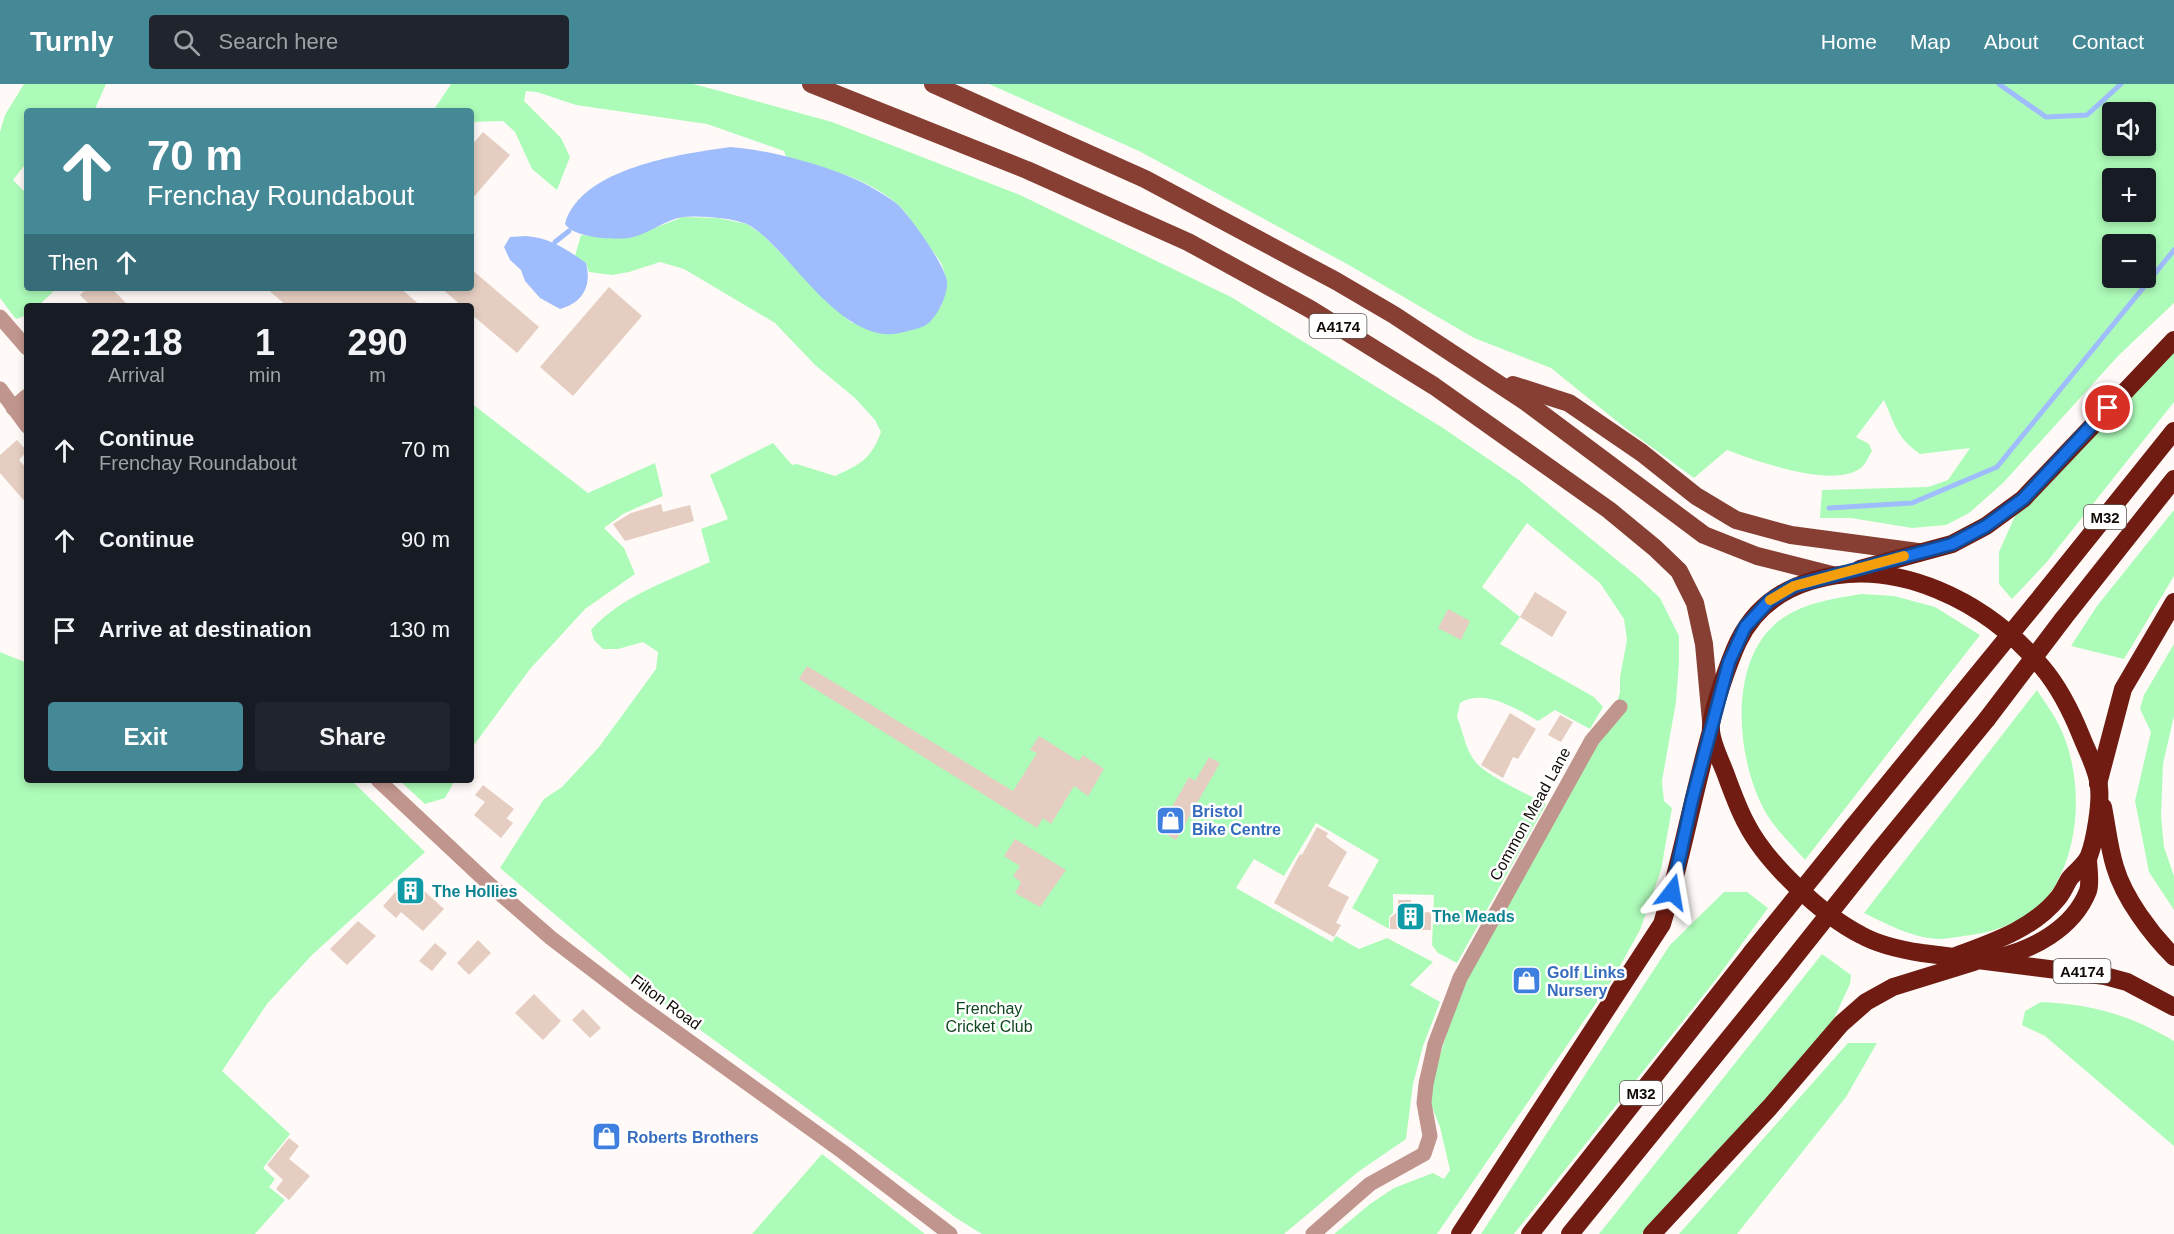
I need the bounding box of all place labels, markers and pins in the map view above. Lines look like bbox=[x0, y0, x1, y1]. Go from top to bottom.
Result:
pin bbox=[2082, 382, 2133, 433]
place label: Bristol Bike Centre bbox=[1192, 803, 1281, 838]
shop icon: Bristol Bike Centre bbox=[1155, 804, 1187, 836]
building icon: The Hollies bbox=[395, 875, 427, 907]
place label: The Hollies bbox=[432, 883, 517, 900]
building icon: The Meads bbox=[1395, 900, 1427, 932]
place label: The Meads bbox=[1432, 908, 1515, 925]
place label: Golf Links Nursery bbox=[1547, 964, 1625, 999]
shop icon: Golf Links Nursery bbox=[1510, 965, 1542, 997]
shop icon: Roberts Brothers bbox=[590, 1121, 622, 1153]
place label: Roberts Brothers bbox=[627, 1129, 759, 1146]

